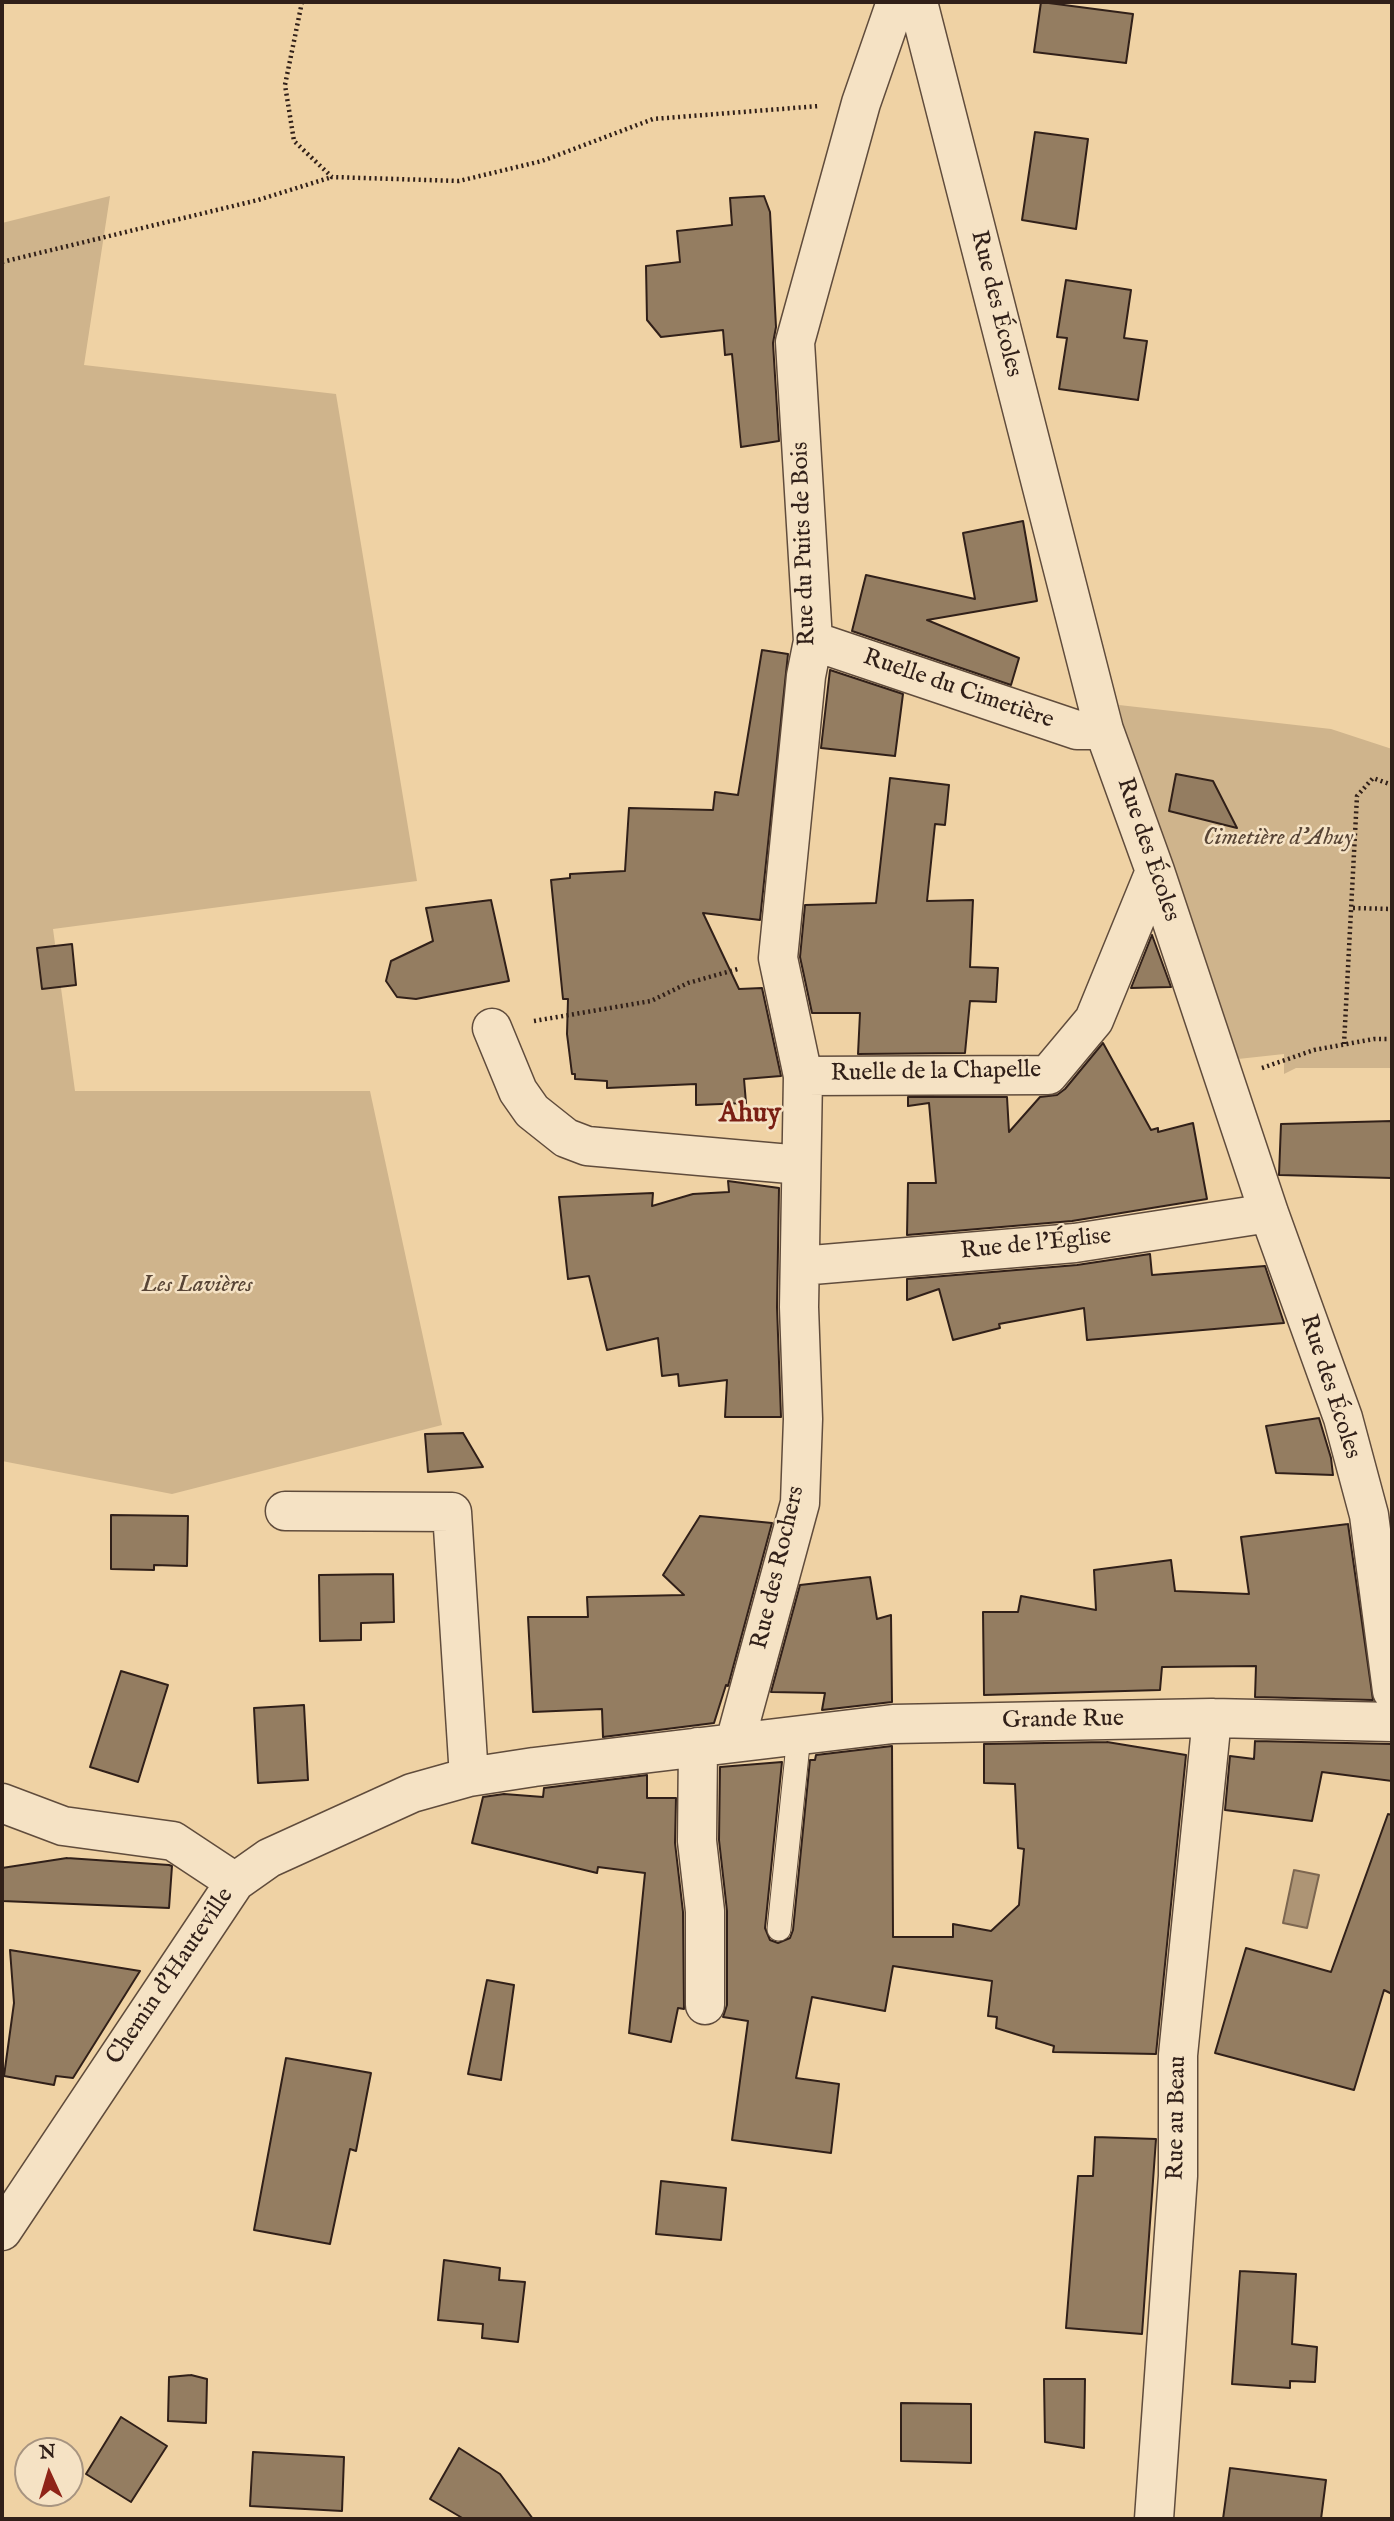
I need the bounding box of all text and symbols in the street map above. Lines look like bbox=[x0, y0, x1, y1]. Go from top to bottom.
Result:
street label: Rue des Écoles bbox=[963, 228, 1027, 380]
street label: Rue du Puits de Bois bbox=[787, 441, 823, 647]
street label: Ruelle du Cimetière bbox=[859, 644, 1057, 736]
street label: Rue des Écoles bbox=[1109, 774, 1185, 926]
park label: Cimetière d'Ahuy bbox=[1203, 825, 1353, 853]
street label: Ruelle de la Chapelle bbox=[831, 1057, 1041, 1089]
district label: Ahuy bbox=[719, 1098, 781, 1132]
street label: Rue de l'Église bbox=[959, 1223, 1113, 1267]
park label: Les Lavières bbox=[141, 1272, 253, 1300]
street label: Rue des Écoles bbox=[1292, 1311, 1366, 1463]
street label: Rue des Rochers bbox=[746, 1484, 812, 1652]
street label: Grande Rue bbox=[1002, 1706, 1124, 1736]
street label: Chemin d'Hauteville bbox=[101, 1883, 241, 2071]
street label: Rue au Beau bbox=[1163, 2055, 1193, 2181]
north arrow bbox=[14, 2437, 84, 2507]
text: N bbox=[39, 2441, 57, 2466]

